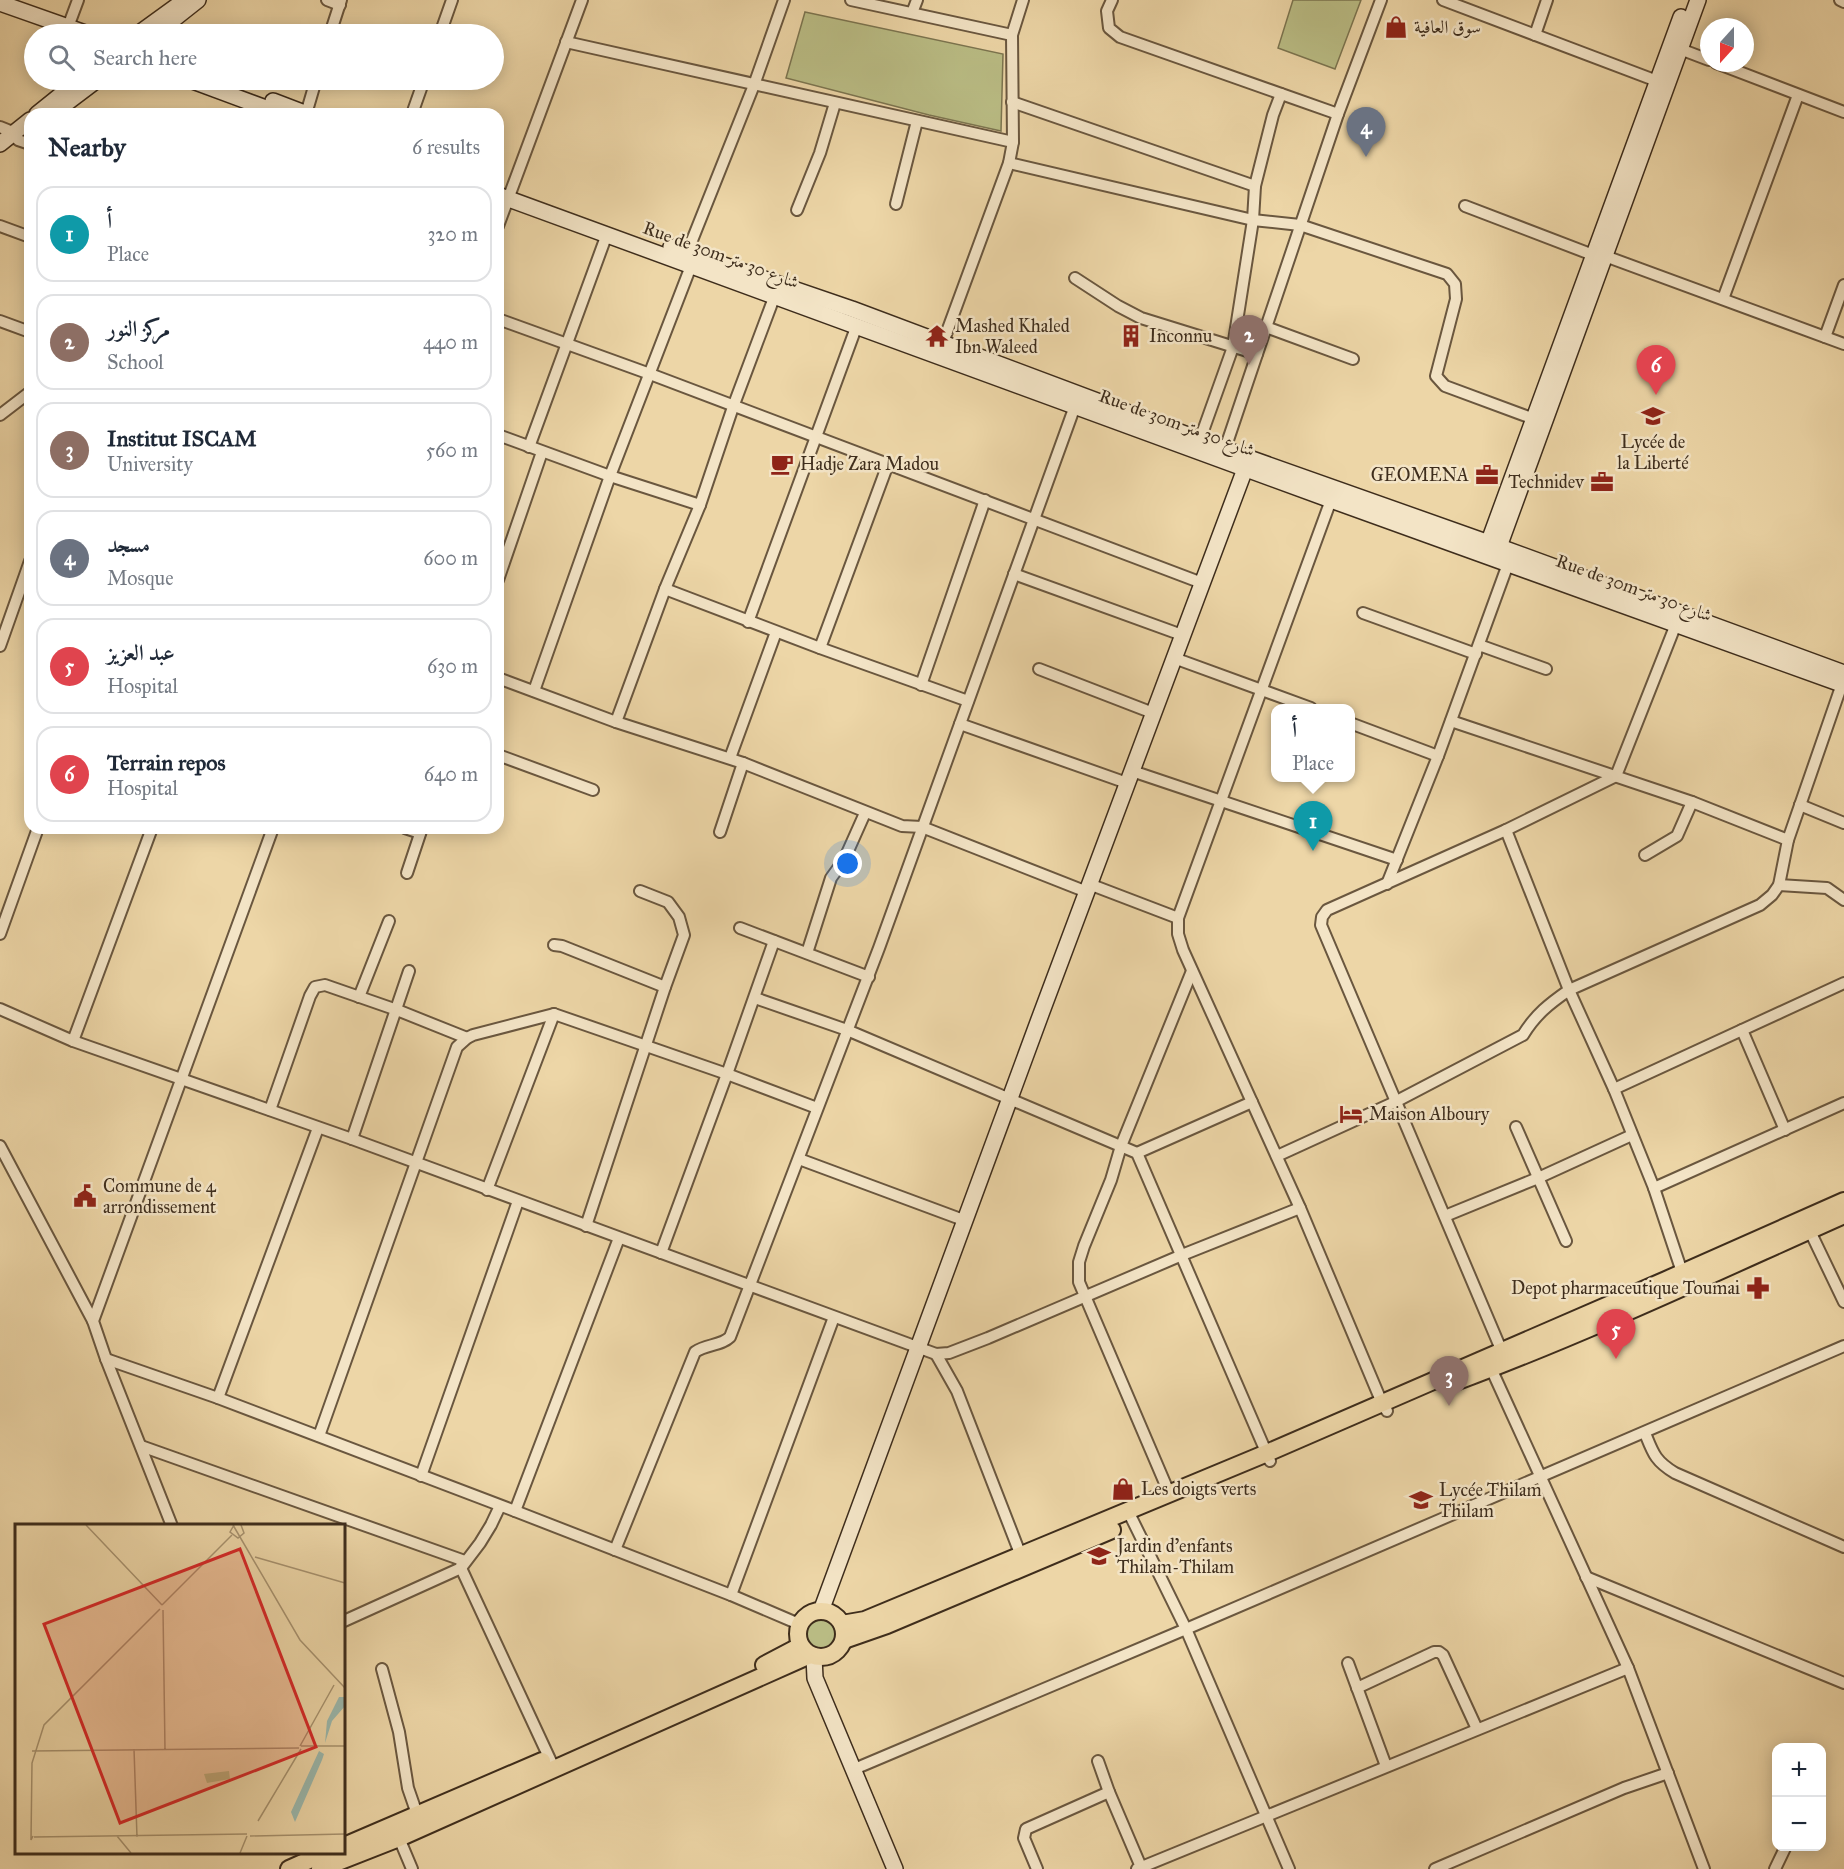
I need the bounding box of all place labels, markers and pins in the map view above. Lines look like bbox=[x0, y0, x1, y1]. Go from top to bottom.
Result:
shop icon: سوق العافية bbox=[1383, 14, 1409, 40]
place label: سوق العافية bbox=[1414, 16, 1481, 38]
pin: 4 bbox=[1346, 108, 1386, 157]
place label: Mashed Khaled Ibn Waleed bbox=[955, 315, 1070, 358]
pin: 2 bbox=[1230, 316, 1268, 365]
temple icon: Mashed Khaled Ibn Waleed bbox=[924, 323, 950, 349]
building icon: Inconnu bbox=[1118, 323, 1144, 349]
place label: Inconnu bbox=[1149, 325, 1213, 347]
pin: 6 bbox=[1636, 346, 1676, 395]
school or university icon: Lycée de la Liberté bbox=[1640, 403, 1666, 429]
place label: Lycée de la Liberté bbox=[1617, 431, 1689, 474]
cafe icon: Hadje Zara Madou bbox=[769, 451, 795, 477]
place label: Hadje Zara Madou bbox=[800, 453, 939, 475]
office icon: GEOMENA bbox=[1474, 462, 1500, 488]
place label: GEOMENA bbox=[1371, 464, 1469, 486]
office icon: Technidev bbox=[1589, 469, 1615, 495]
place label: Technidev bbox=[1508, 471, 1585, 493]
pin: 1 bbox=[1294, 802, 1332, 851]
hotel icon: Maison Alboury bbox=[1338, 1101, 1364, 1127]
place label: Maison Alboury bbox=[1369, 1103, 1490, 1125]
place label: Commune de 4 arrondissement bbox=[103, 1175, 217, 1218]
public building icon: Commune de 4 arrondissement bbox=[72, 1183, 98, 1209]
pharmacy icon: Depot pharmaceutique Toumai bbox=[1745, 1275, 1771, 1301]
place label: Depot pharmaceutique Toumai bbox=[1511, 1277, 1740, 1300]
pin: 5 bbox=[1596, 1310, 1636, 1359]
pin: 3 bbox=[1430, 1356, 1468, 1406]
shop icon: Les doigts verts bbox=[1110, 1476, 1136, 1502]
place label: Les doigts verts bbox=[1141, 1478, 1256, 1501]
place label: Lycée Thilam Thilam bbox=[1439, 1479, 1542, 1522]
school or university icon: Lycée Thilam Thilam bbox=[1408, 1487, 1434, 1513]
place label: Jardin d'enfants Thilam-Thilam bbox=[1115, 1535, 1234, 1578]
school or university icon: Jardin d'enfants Thilam-Thilam bbox=[1086, 1543, 1112, 1569]

